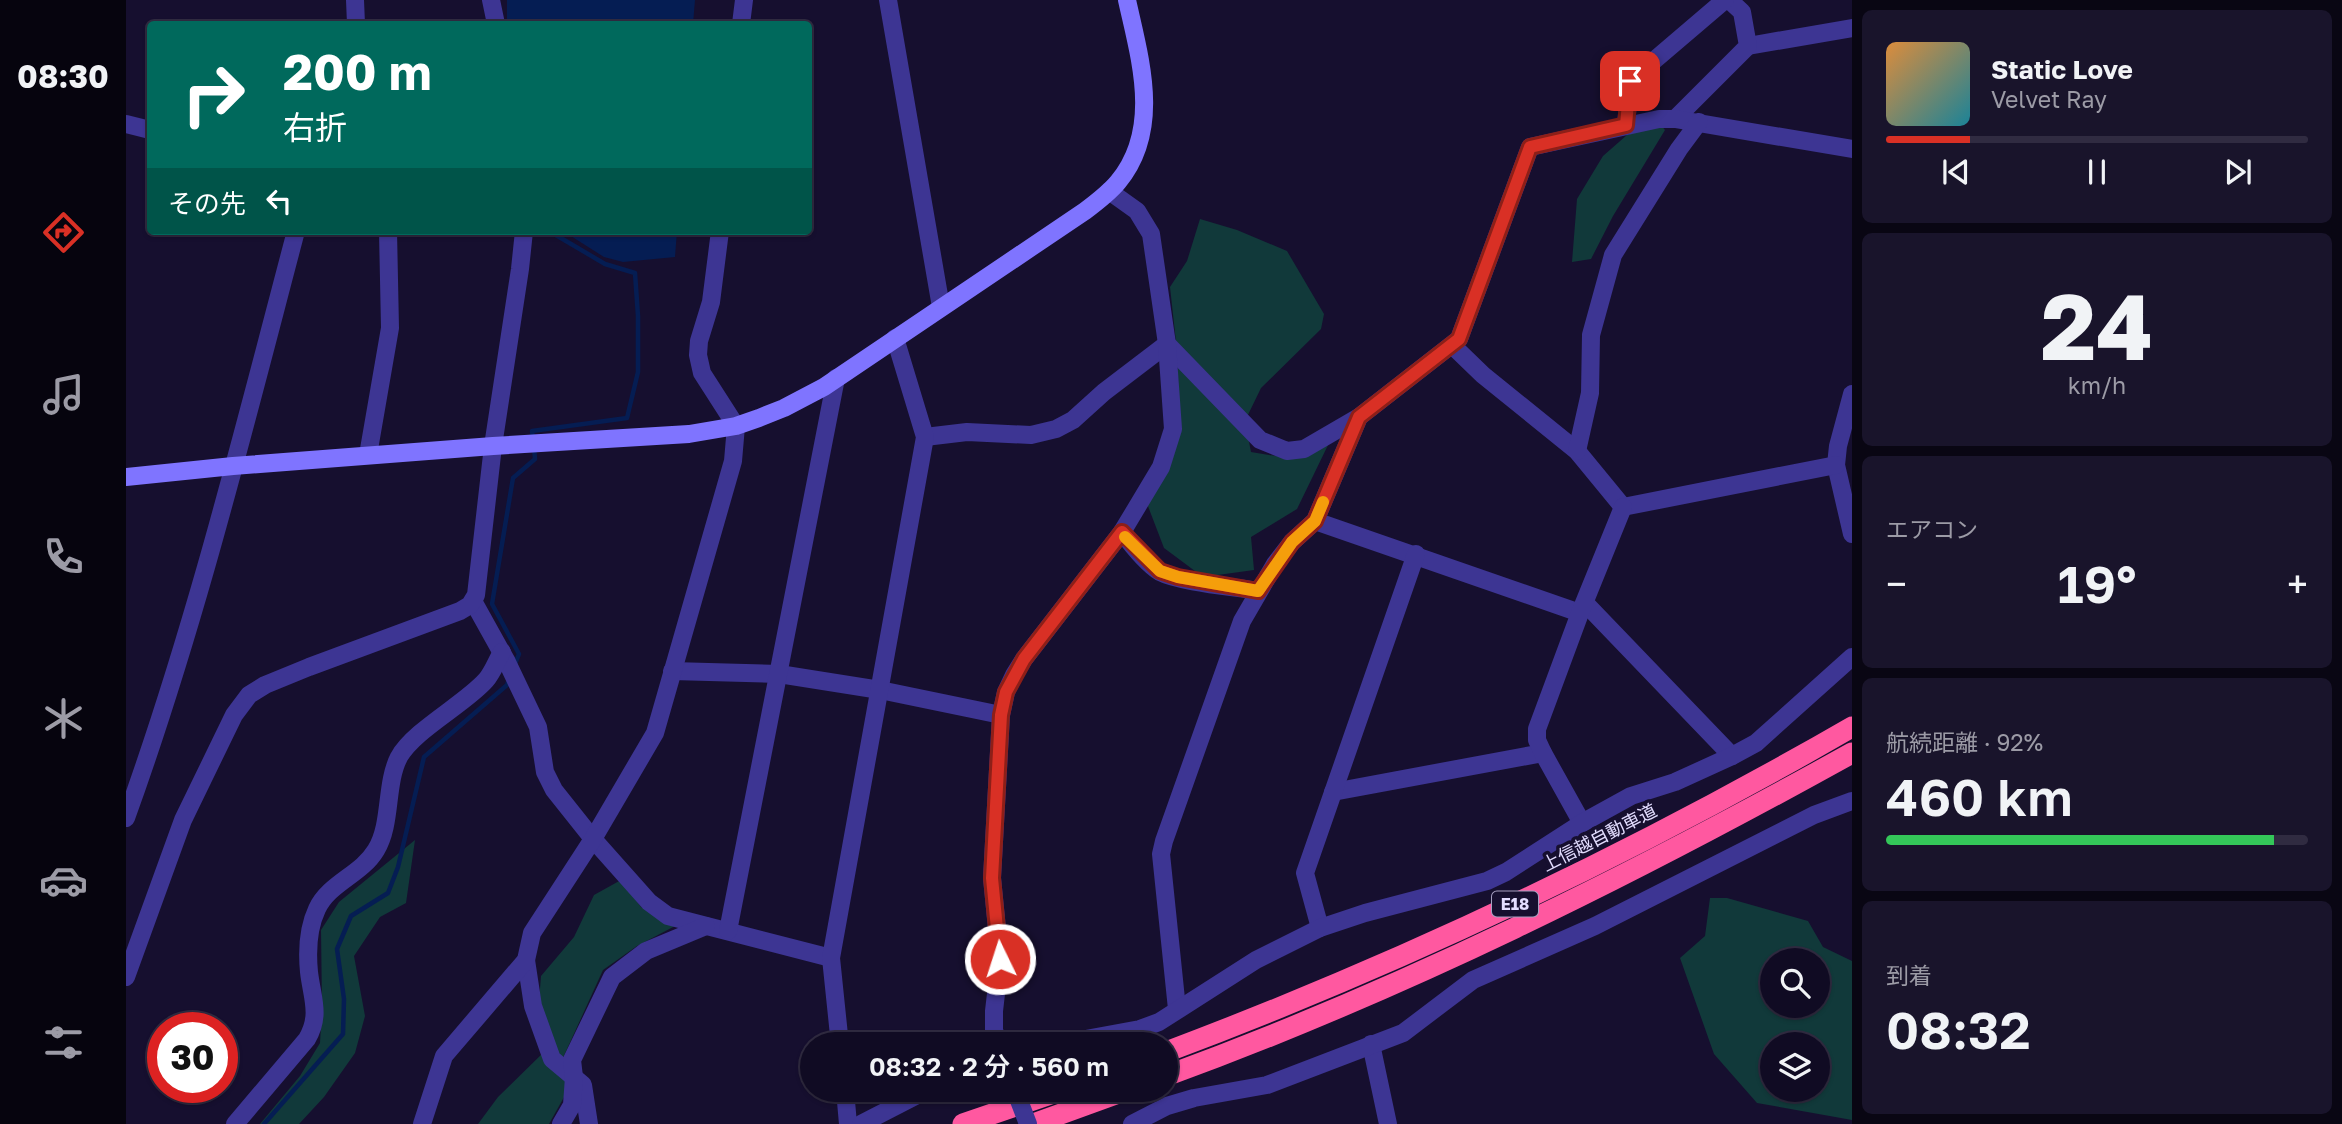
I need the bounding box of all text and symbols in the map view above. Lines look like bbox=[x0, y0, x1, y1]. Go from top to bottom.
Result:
text: 200 m bbox=[283, 42, 432, 101]
icon: right bbox=[168, 49, 259, 140]
pin bbox=[1600, 51, 1660, 111]
text: Static Love bbox=[1991, 54, 2133, 85]
text: 08:30 bbox=[17, 57, 109, 95]
icon: arrive bbox=[1611, 62, 1649, 100]
text: Velvet Ray bbox=[1991, 85, 2107, 113]
text: 右折 bbox=[283, 108, 347, 146]
icon: previous bbox=[1937, 153, 1975, 191]
icon: pause bbox=[2078, 153, 2116, 191]
icon: next bbox=[2219, 153, 2257, 191]
icon: left bbox=[260, 182, 298, 220]
text: その先 bbox=[168, 188, 246, 219]
icon: directions bbox=[39, 208, 88, 257]
text: 24 bbox=[2041, 271, 2153, 380]
icon: music bbox=[39, 370, 88, 419]
text: km/h bbox=[2068, 371, 2126, 399]
text: エアコン bbox=[1886, 515, 1978, 543]
icon: phone bbox=[39, 532, 88, 581]
text: 19° bbox=[2058, 552, 2136, 614]
text: − bbox=[1886, 561, 1907, 606]
text: + bbox=[2287, 561, 2308, 606]
icon: climate bbox=[39, 694, 88, 743]
text: 航続距離 · 92% bbox=[1886, 728, 2043, 756]
text: 460 km bbox=[1886, 765, 2073, 827]
street label: 上信越自動車道 bbox=[1538, 799, 1660, 875]
icon: car bbox=[39, 856, 88, 905]
road number: E18 bbox=[1492, 891, 1538, 916]
position arrow bbox=[963, 922, 1037, 996]
map controls bbox=[1760, 948, 1830, 1102]
button: search bbox=[1760, 948, 1830, 1018]
text: 到着 bbox=[1886, 961, 1932, 989]
text: 08:32 bbox=[1886, 998, 2031, 1060]
speed limit sign: 30 bbox=[147, 1012, 238, 1103]
icon: filters bbox=[39, 1018, 88, 1067]
button: layers bbox=[1760, 1032, 1830, 1102]
text: 08:32 · 2 分 · 560 m bbox=[869, 1051, 1109, 1082]

